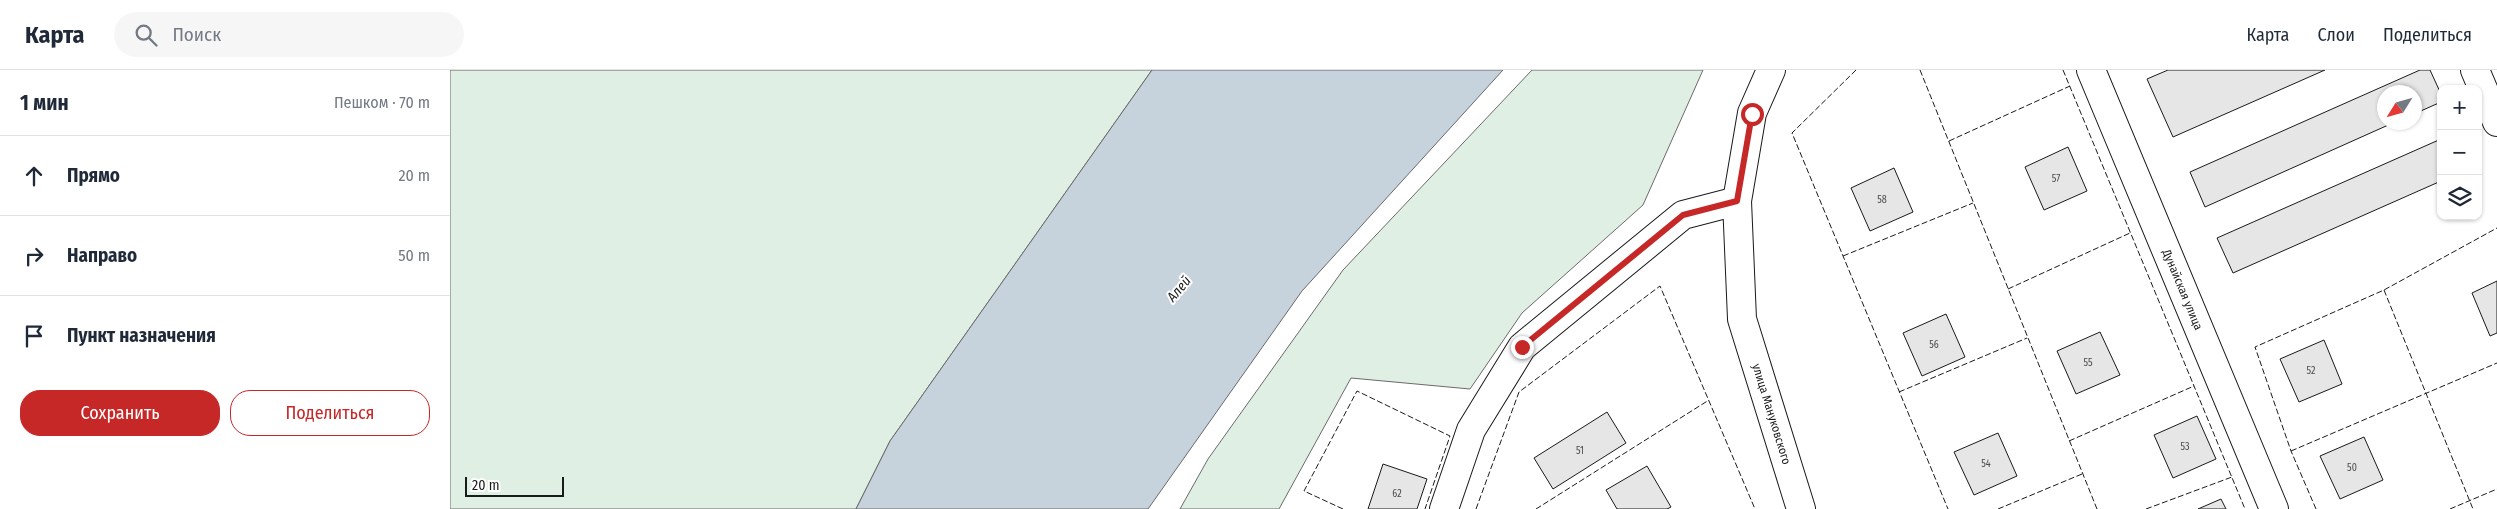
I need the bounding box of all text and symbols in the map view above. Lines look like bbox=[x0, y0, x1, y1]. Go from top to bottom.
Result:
search box bbox=[114, 12, 464, 57]
text: Карта bbox=[25, 21, 84, 49]
icon: search bbox=[132, 21, 160, 49]
text: Поиск bbox=[172, 23, 221, 46]
text: Карта bbox=[2246, 24, 2289, 46]
text: Слои bbox=[2317, 24, 2355, 46]
text: Поделиться bbox=[2383, 24, 2472, 46]
north arrow bbox=[2377, 85, 2422, 130]
map controls bbox=[2437, 85, 2482, 220]
button: + bbox=[2437, 85, 2482, 130]
text: 1 мин bbox=[20, 90, 69, 116]
text: Пешком · 70 m bbox=[334, 93, 430, 112]
route start bbox=[1741, 103, 1764, 126]
button: − bbox=[2437, 130, 2482, 175]
icon: ahead bbox=[20, 162, 48, 190]
text: Прямо bbox=[67, 164, 120, 187]
text: 20 m bbox=[399, 166, 430, 185]
house number: 57 bbox=[2052, 173, 2060, 185]
button: layers bbox=[2437, 175, 2482, 220]
house number: 58 bbox=[1877, 194, 1887, 206]
icon: right bbox=[20, 242, 48, 270]
text: Направо bbox=[67, 244, 137, 267]
text: 50 m bbox=[398, 246, 430, 265]
street label: Дунайская улица bbox=[2159, 246, 2206, 332]
water label: Алей bbox=[1163, 273, 1195, 306]
icon: arrive bbox=[20, 322, 48, 350]
text: Пункт назначения bbox=[67, 324, 216, 347]
route end bbox=[1511, 336, 1534, 359]
house number: 56 bbox=[1929, 339, 1939, 351]
house number: 55 bbox=[2083, 357, 2093, 369]
street label: улица Мануковского bbox=[1749, 362, 1794, 466]
house number: 52 bbox=[2307, 365, 2316, 377]
button: Сохранить bbox=[20, 390, 220, 436]
button: Поделиться bbox=[230, 390, 430, 436]
house number: 53 bbox=[2180, 441, 2190, 453]
house number: 51 bbox=[1576, 445, 1584, 457]
house number: 54 bbox=[1981, 458, 1991, 470]
house number: 50 bbox=[2347, 462, 2357, 474]
scale bar bbox=[465, 474, 564, 497]
text: 20 m bbox=[472, 477, 500, 494]
house number: 62 bbox=[1392, 488, 1402, 500]

